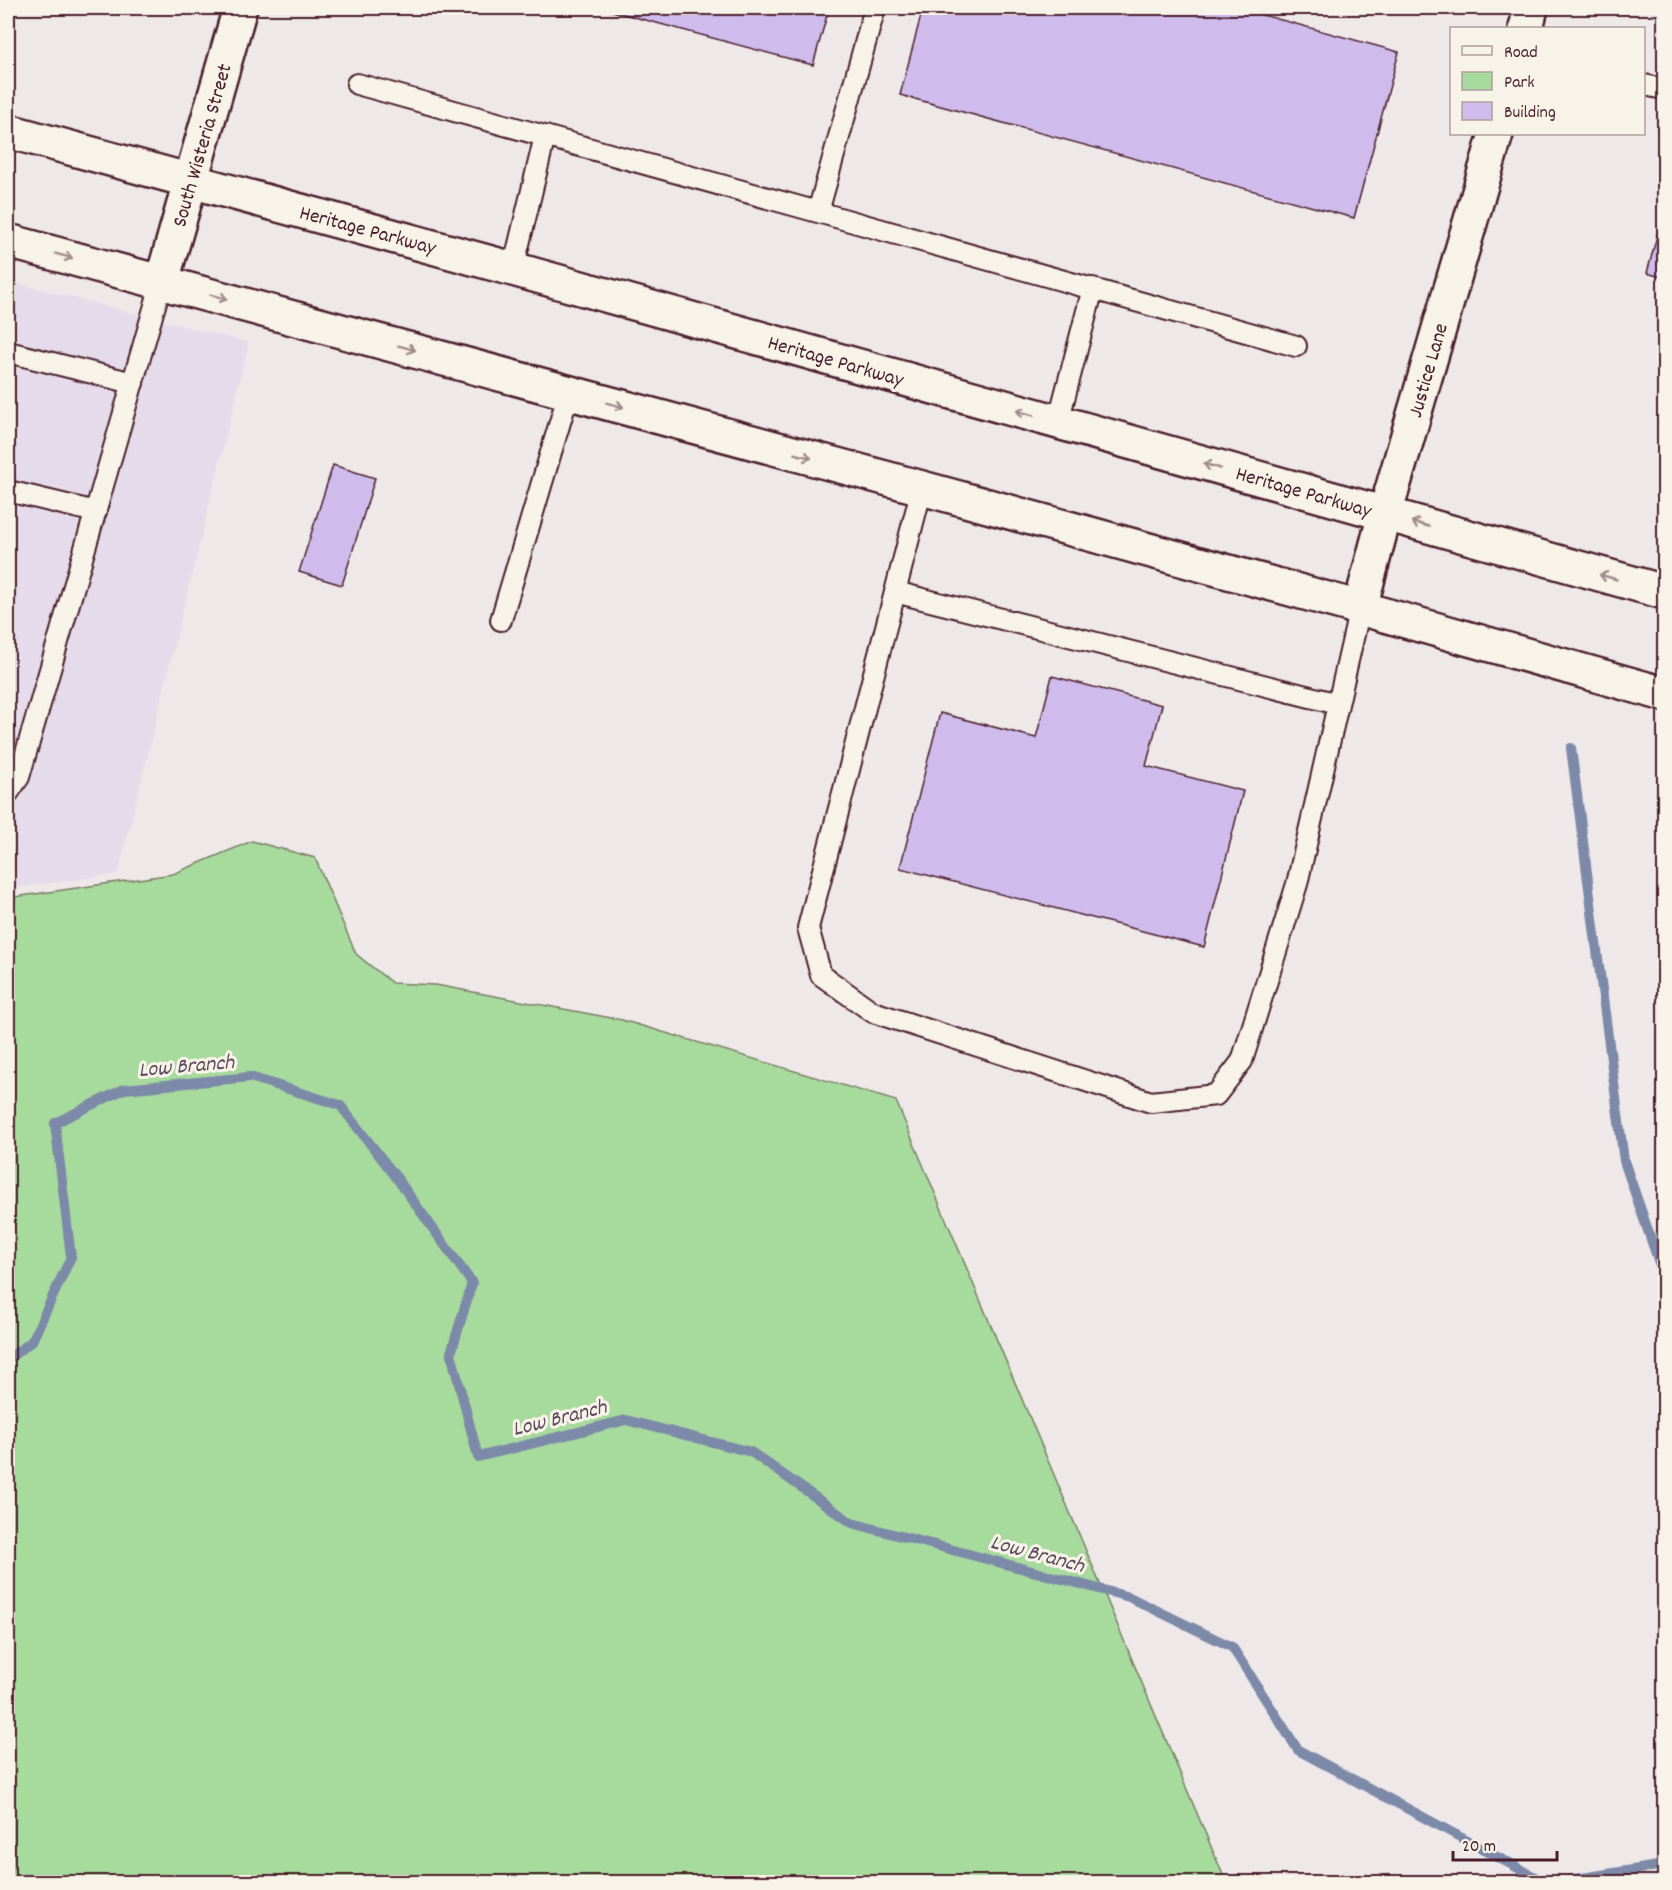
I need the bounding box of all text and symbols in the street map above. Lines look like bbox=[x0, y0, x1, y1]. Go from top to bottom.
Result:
legend bbox=[1450, 27, 1645, 135]
text: Road bbox=[1504, 41, 1538, 66]
street label: South Wisteria Street bbox=[166, 60, 242, 231]
text: Park bbox=[1504, 71, 1535, 96]
text: Building bbox=[1504, 101, 1556, 126]
street label: Heritage Parkway bbox=[296, 199, 439, 265]
one-way arrow bbox=[54, 250, 73, 262]
one-way arrow bbox=[209, 292, 228, 303]
street label: Justice Lane bbox=[1402, 320, 1458, 422]
street label: Heritage Parkway bbox=[764, 329, 907, 397]
one-way arrow bbox=[397, 343, 416, 354]
one-way arrow bbox=[605, 400, 624, 411]
one-way arrow bbox=[1016, 407, 1035, 418]
one-way arrow bbox=[793, 451, 812, 462]
one-way arrow bbox=[1203, 459, 1222, 471]
street label: Heritage Parkway bbox=[1232, 460, 1375, 528]
one-way arrow bbox=[1411, 518, 1430, 529]
one-way arrow bbox=[1599, 571, 1618, 582]
water label: Low Branch bbox=[137, 1048, 236, 1087]
water label: Low Branch bbox=[510, 1393, 611, 1446]
water label: Low Branch bbox=[987, 1528, 1088, 1583]
scale bar bbox=[1453, 1824, 1556, 1862]
text: 20 m bbox=[1462, 1835, 1496, 1860]

